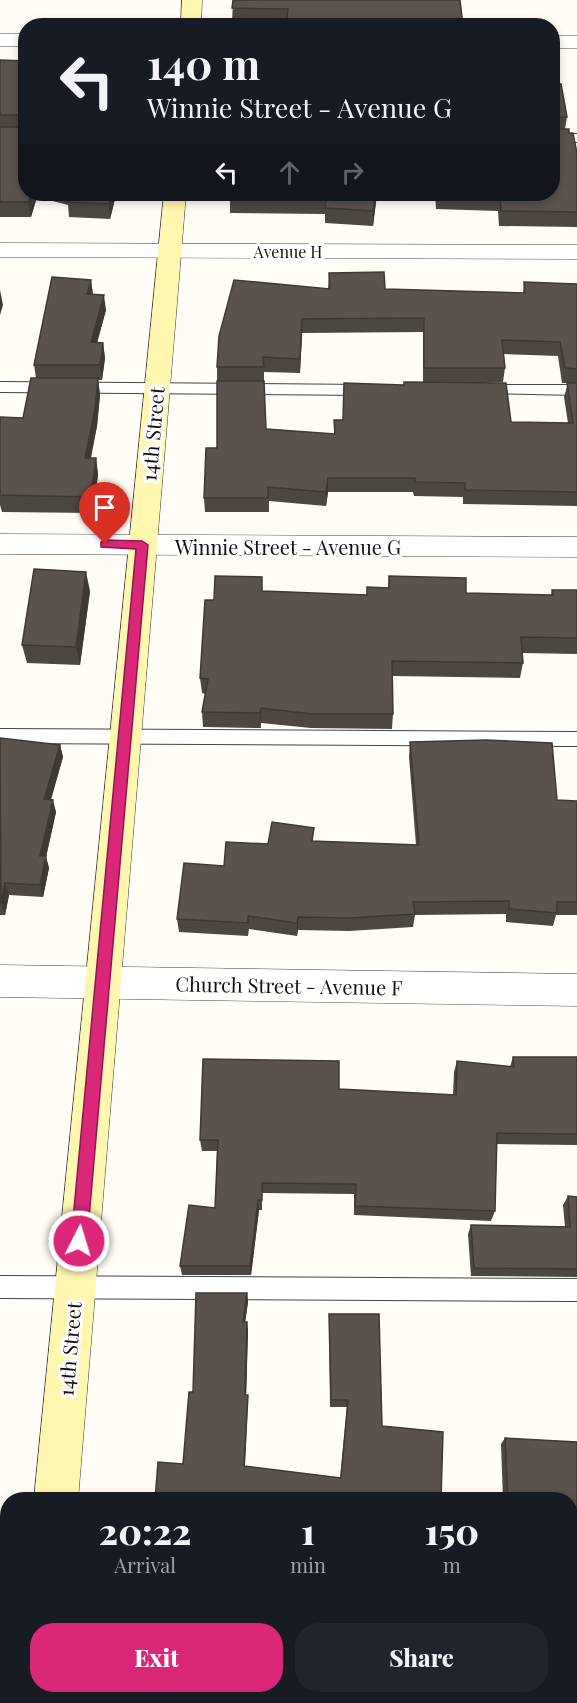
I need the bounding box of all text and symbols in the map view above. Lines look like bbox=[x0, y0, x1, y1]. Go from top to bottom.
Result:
text: 140 m bbox=[147, 35, 260, 91]
icon: left bbox=[48, 42, 126, 120]
text: Winnie Street - Avenue G bbox=[147, 89, 452, 125]
icon: left bbox=[210, 156, 243, 189]
icon: ahead bbox=[273, 156, 306, 189]
icon: right bbox=[336, 156, 369, 189]
street label: Avenue H bbox=[253, 241, 322, 262]
street label: 14th Street bbox=[134, 385, 170, 482]
pin bbox=[79, 482, 130, 544]
icon: arrive bbox=[88, 491, 121, 524]
street label: Winnie Street - Avenue G bbox=[174, 533, 401, 560]
street label: Church Street - Avenue F bbox=[175, 970, 403, 1000]
position arrow bbox=[47, 1209, 111, 1273]
street label: 14th Street bbox=[51, 1300, 87, 1397]
text: 20:22 bbox=[99, 1506, 191, 1554]
text: 1 bbox=[301, 1506, 315, 1554]
text: 150 bbox=[425, 1506, 479, 1554]
text: Arrival bbox=[114, 1551, 176, 1578]
text: min bbox=[290, 1551, 326, 1578]
text: m bbox=[443, 1551, 461, 1578]
button: Exit bbox=[30, 1623, 283, 1692]
button: Share bbox=[295, 1623, 548, 1692]

